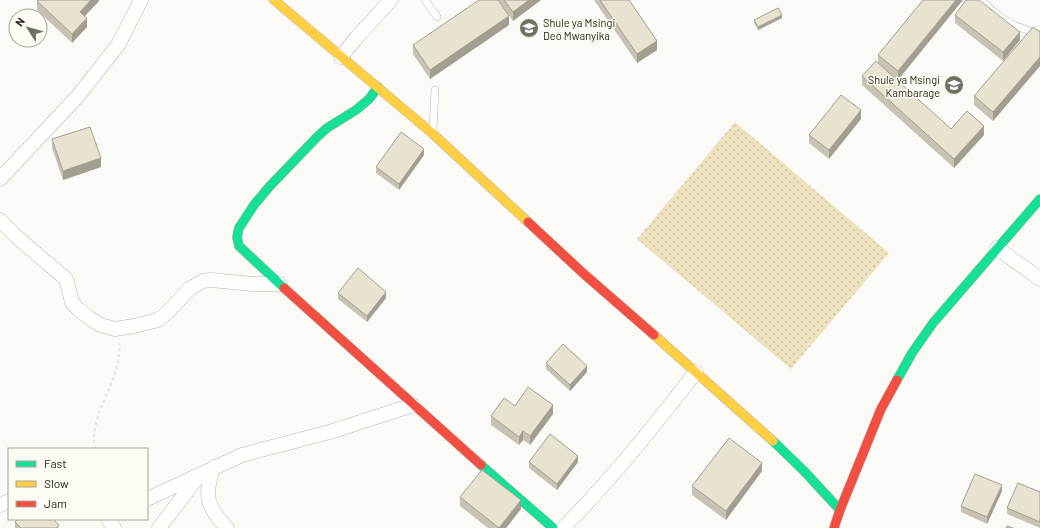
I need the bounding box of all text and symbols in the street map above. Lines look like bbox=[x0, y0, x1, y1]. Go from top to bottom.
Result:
north arrow bbox=[8, 8, 48, 48]
text: N bbox=[12, 15, 27, 29]
place label: Shule ya Msingi Deo Mwanyika bbox=[543, 16, 615, 42]
school or university icon: Shule ya Msingi Deo Mwanyika bbox=[518, 17, 540, 39]
place label: Shule ya Msingi Kambarage bbox=[868, 73, 940, 99]
school or university icon: Shule ya Msingi Kambarage bbox=[943, 74, 965, 96]
legend bbox=[8, 448, 148, 520]
text: Fast bbox=[44, 456, 67, 470]
text: Slow bbox=[44, 476, 69, 490]
text: Jam bbox=[44, 496, 67, 510]

